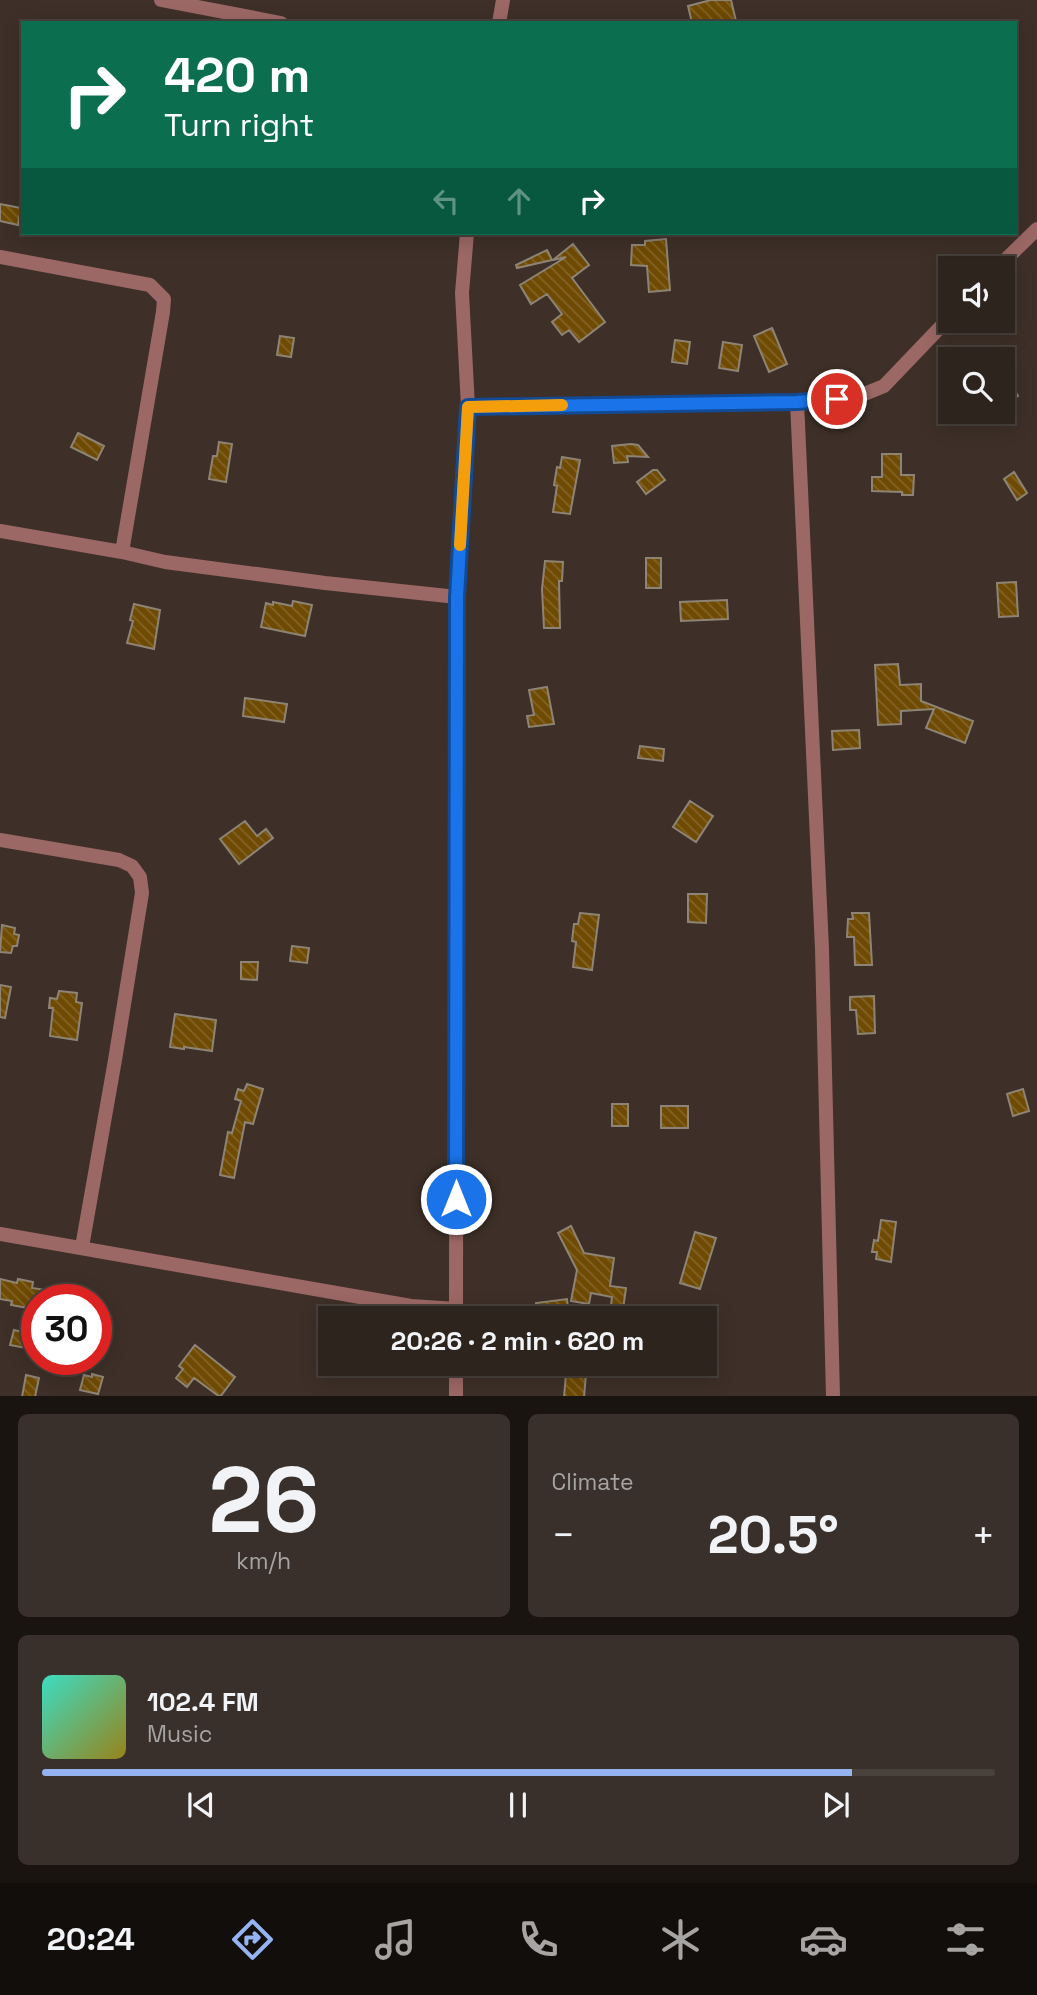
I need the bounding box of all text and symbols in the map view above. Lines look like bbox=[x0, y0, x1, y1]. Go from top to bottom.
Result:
text: 420 m bbox=[164, 44, 310, 106]
icon: right bbox=[49, 49, 140, 140]
text: Turn right bbox=[164, 105, 314, 145]
icon: left bbox=[427, 182, 465, 220]
icon: ahead bbox=[500, 182, 538, 220]
icon: right bbox=[573, 182, 611, 220]
map controls bbox=[938, 256, 1015, 424]
button: sound bbox=[938, 256, 1015, 333]
button: search bbox=[938, 347, 1015, 424]
pin bbox=[807, 369, 867, 429]
icon: arrive bbox=[818, 380, 856, 418]
position arrow bbox=[419, 1162, 493, 1236]
speed limit sign: 30 bbox=[21, 1284, 112, 1375]
text: 20:26 · 2 min · 620 m bbox=[391, 1324, 644, 1358]
text: 26 bbox=[209, 1442, 319, 1559]
text: Climate bbox=[552, 1467, 634, 1497]
text: 20.5° bbox=[708, 1502, 839, 1568]
text: − bbox=[552, 1511, 575, 1559]
text: + bbox=[971, 1511, 995, 1559]
text: km/h bbox=[236, 1546, 291, 1576]
text: 102.4 FM bbox=[147, 1685, 259, 1719]
text: Music bbox=[147, 1719, 212, 1749]
icon: previous bbox=[182, 1786, 220, 1824]
icon: pause bbox=[499, 1786, 537, 1824]
icon: next bbox=[817, 1786, 855, 1824]
icon: directions bbox=[228, 1915, 277, 1964]
icon: music bbox=[371, 1915, 420, 1964]
icon: phone bbox=[514, 1915, 563, 1964]
icon: climate bbox=[656, 1915, 705, 1964]
icon: car bbox=[799, 1915, 848, 1964]
icon: filters bbox=[941, 1915, 990, 1964]
text: 20:24 bbox=[47, 1919, 135, 1959]

